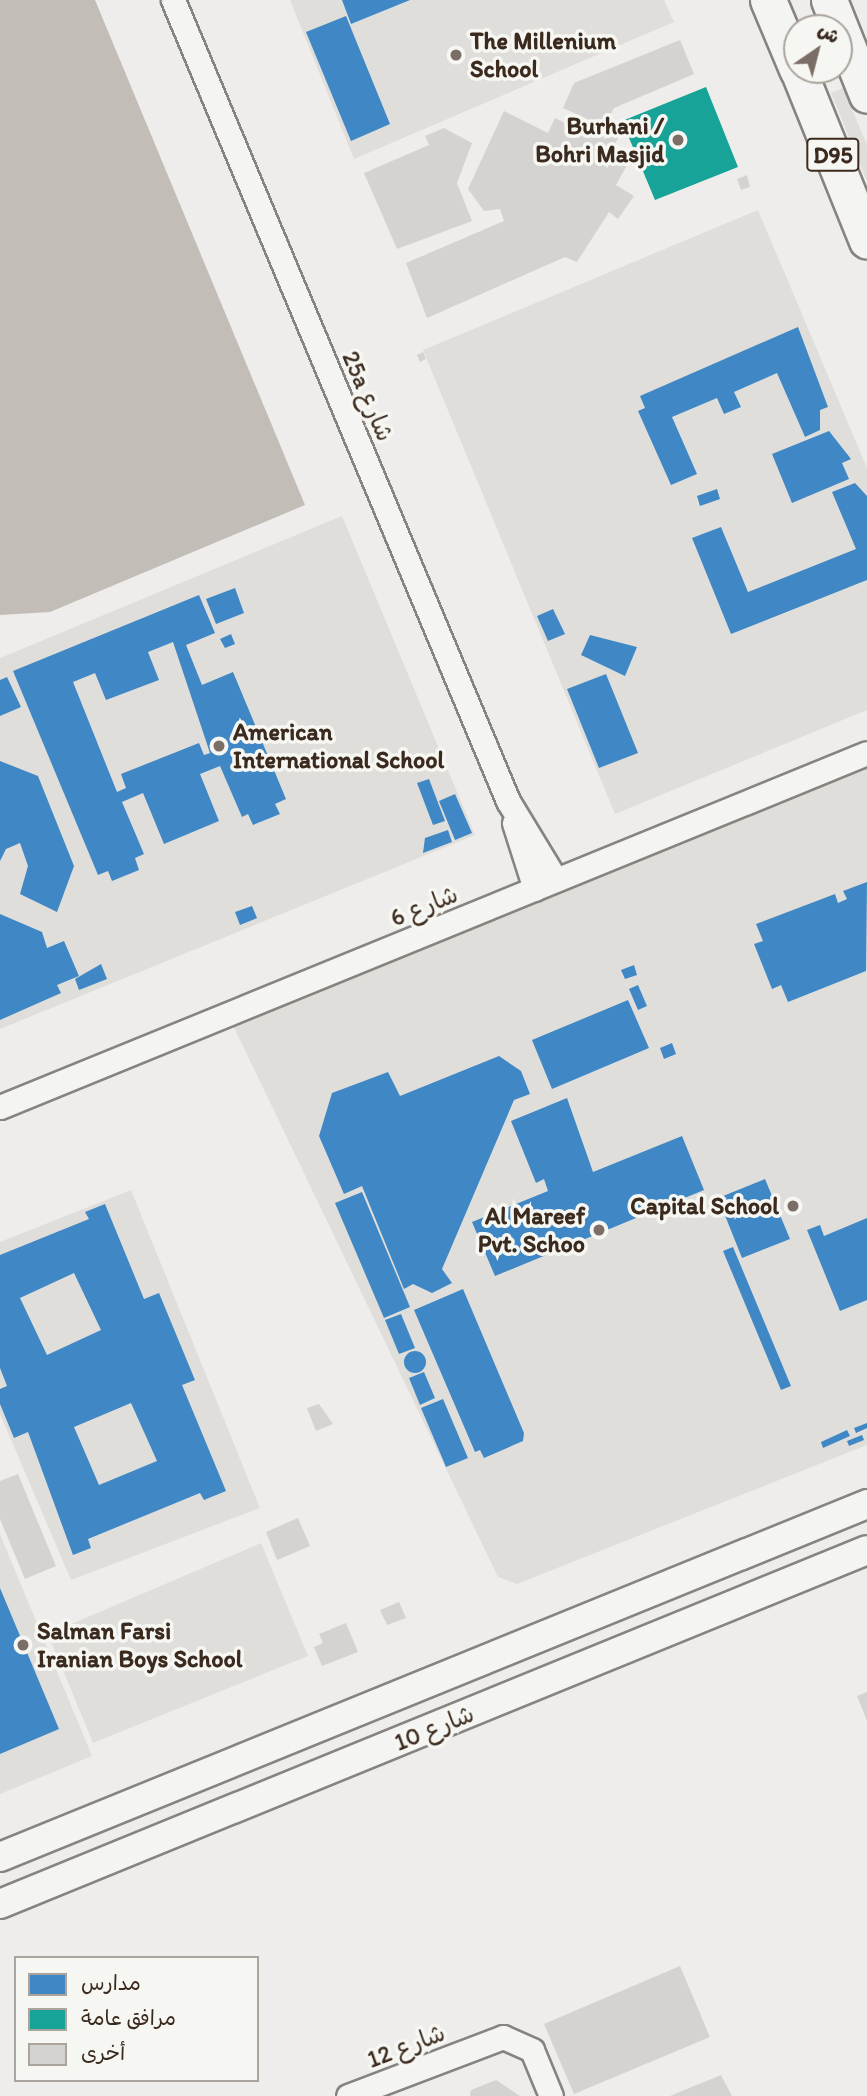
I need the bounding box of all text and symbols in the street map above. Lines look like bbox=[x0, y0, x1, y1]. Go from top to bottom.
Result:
north arrow bbox=[783, 14, 853, 84]
text: ش bbox=[814, 18, 844, 48]
place label: The Millenium School bbox=[470, 27, 616, 83]
marker: The Millenium School bbox=[448, 47, 464, 63]
place label: Burhani / Bohri Masjid bbox=[536, 112, 664, 168]
marker: Burhani / Bohri Masjid bbox=[670, 132, 686, 148]
road number: D95 bbox=[805, 136, 861, 174]
street label: 25a شارع bbox=[336, 347, 400, 445]
place label: American International School bbox=[233, 718, 444, 774]
marker: American International School bbox=[211, 738, 227, 754]
street label: شارع 6 bbox=[386, 880, 462, 932]
place label: Capital School bbox=[630, 1192, 779, 1220]
marker: Capital School bbox=[785, 1198, 801, 1214]
place label: Al Mareef Pvt. Schoo bbox=[478, 1202, 585, 1258]
marker: Al Mareef Pvt. Schoo bbox=[591, 1222, 607, 1238]
place label: Salman Farsi Iranian Boys School bbox=[37, 1617, 242, 1673]
marker: Salman Farsi Iranian Boys School bbox=[15, 1637, 31, 1653]
street label: شارع 10 bbox=[390, 1699, 478, 1757]
legend bbox=[14, 1956, 259, 2082]
text: مدارس bbox=[81, 1970, 141, 1995]
text: مرافق عامة bbox=[81, 2005, 176, 2030]
street label: شارع 12 bbox=[363, 2018, 449, 2074]
text: أخرى bbox=[81, 2040, 125, 2065]

